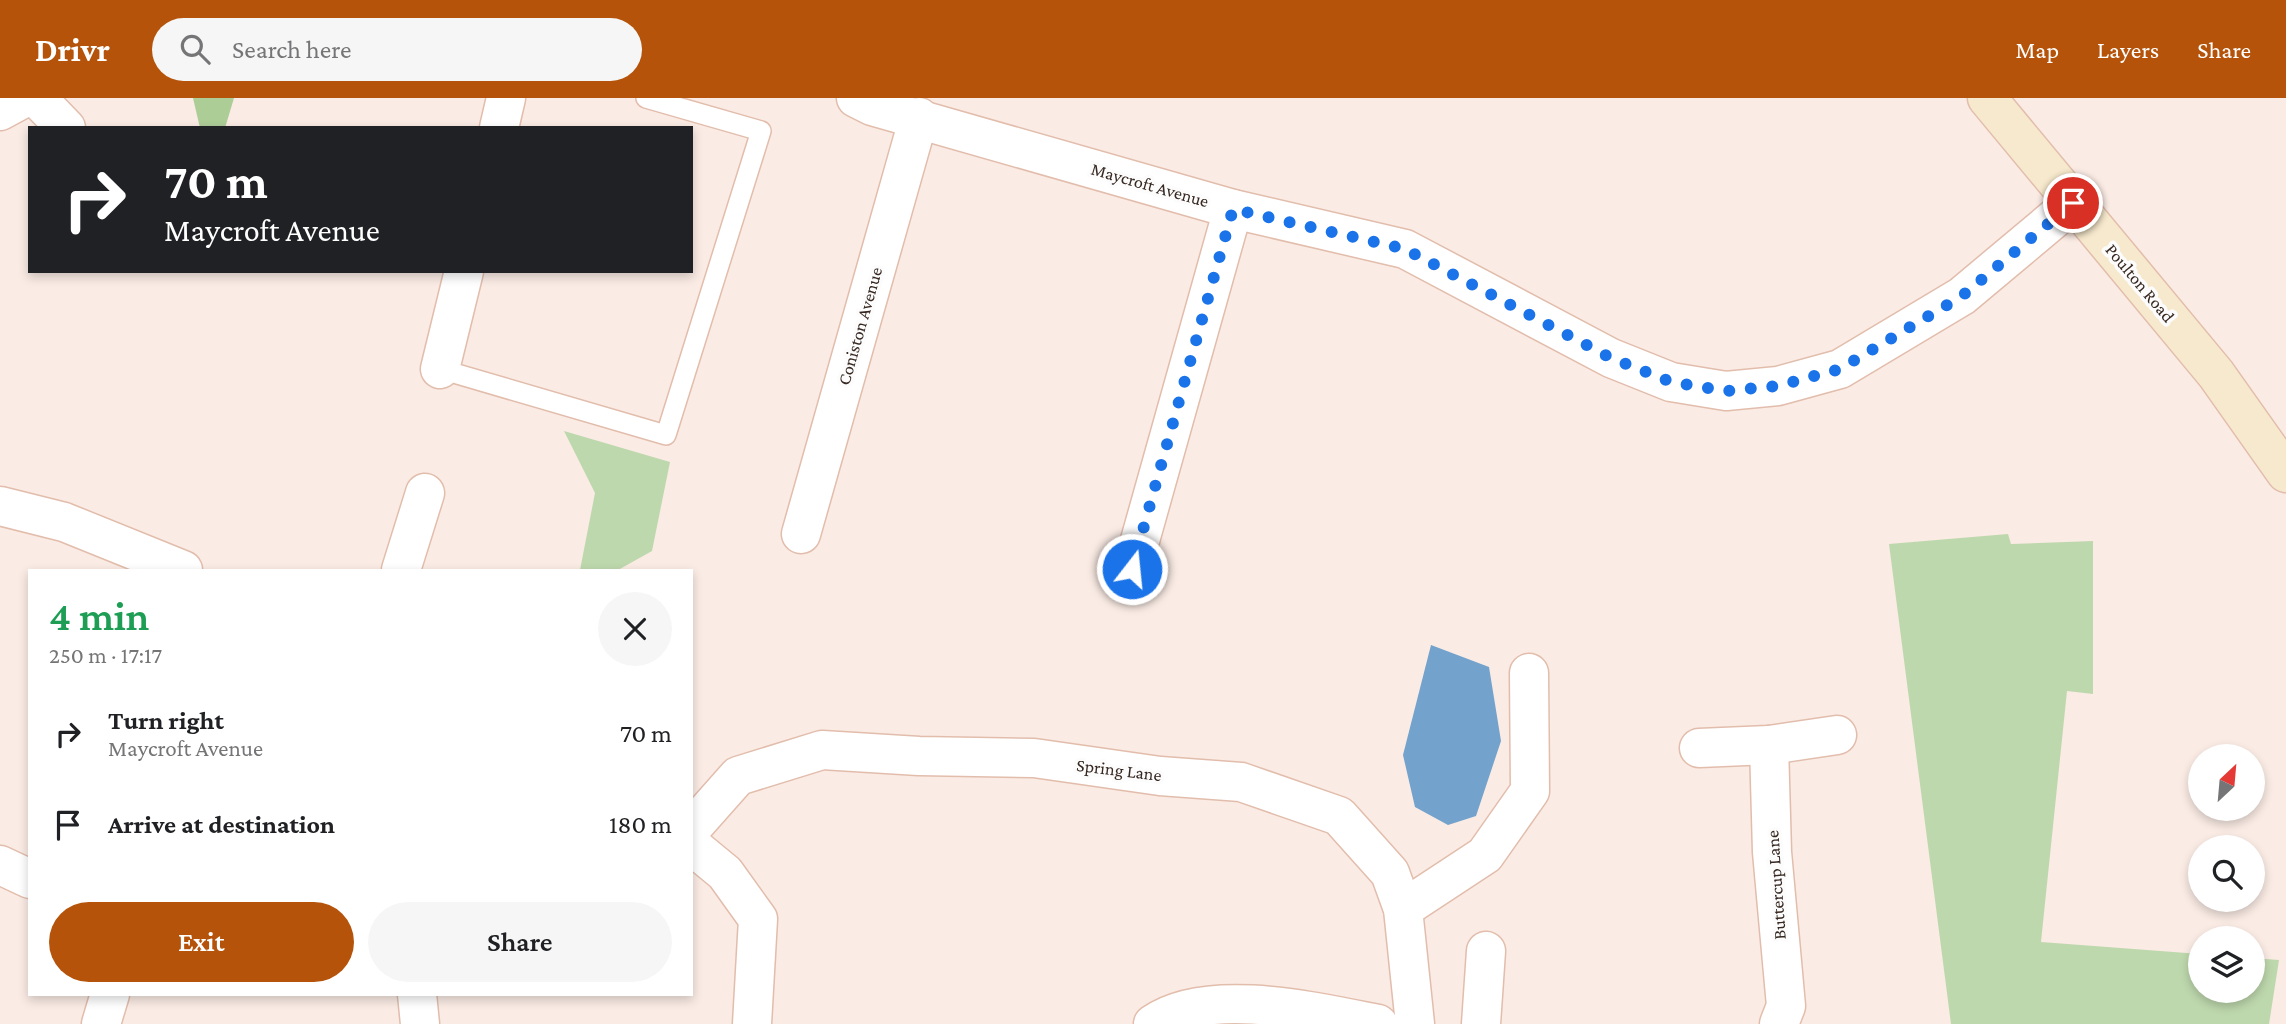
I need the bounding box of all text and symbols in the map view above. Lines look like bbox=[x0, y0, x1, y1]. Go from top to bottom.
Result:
search box bbox=[152, 18, 642, 81]
icon: search bbox=[176, 30, 214, 68]
text: Drivr bbox=[35, 31, 110, 68]
text: Search here bbox=[232, 35, 351, 64]
text: Map bbox=[2015, 36, 2059, 63]
text: Layers bbox=[2097, 36, 2159, 63]
text: Share bbox=[2197, 36, 2251, 63]
icon: right bbox=[49, 154, 140, 245]
text: 70 m bbox=[164, 154, 268, 209]
street label: Maycroft Avenue bbox=[1089, 159, 1211, 211]
pin bbox=[2043, 173, 2103, 233]
icon: arrive bbox=[2054, 184, 2092, 222]
text: Maycroft Avenue bbox=[164, 212, 380, 248]
street label: Poulton Road bbox=[2101, 240, 2179, 327]
street label: Coniston Avenue bbox=[834, 265, 886, 387]
position arrow bbox=[1095, 532, 1169, 606]
text: 4 min bbox=[49, 592, 149, 639]
button: close bbox=[598, 592, 672, 666]
text: 250 m · 17:17 bbox=[49, 642, 162, 668]
text: Turn right bbox=[108, 706, 224, 735]
icon: right bbox=[49, 715, 87, 753]
text: 70 m bbox=[620, 719, 672, 748]
text: Maycroft Avenue bbox=[108, 735, 263, 761]
north arrow bbox=[2188, 744, 2264, 821]
map controls bbox=[2188, 744, 2265, 1003]
street label: Spring Lane bbox=[1075, 755, 1163, 785]
icon: arrive bbox=[49, 806, 87, 844]
text: Arrive at destination bbox=[108, 810, 335, 839]
text: 180 m bbox=[609, 810, 672, 839]
street label: Buttercup Lane bbox=[1762, 829, 1790, 940]
button: search bbox=[2188, 835, 2265, 912]
button: Exit bbox=[49, 902, 354, 982]
button: Share bbox=[368, 902, 672, 982]
button: layers bbox=[2188, 926, 2265, 1003]

